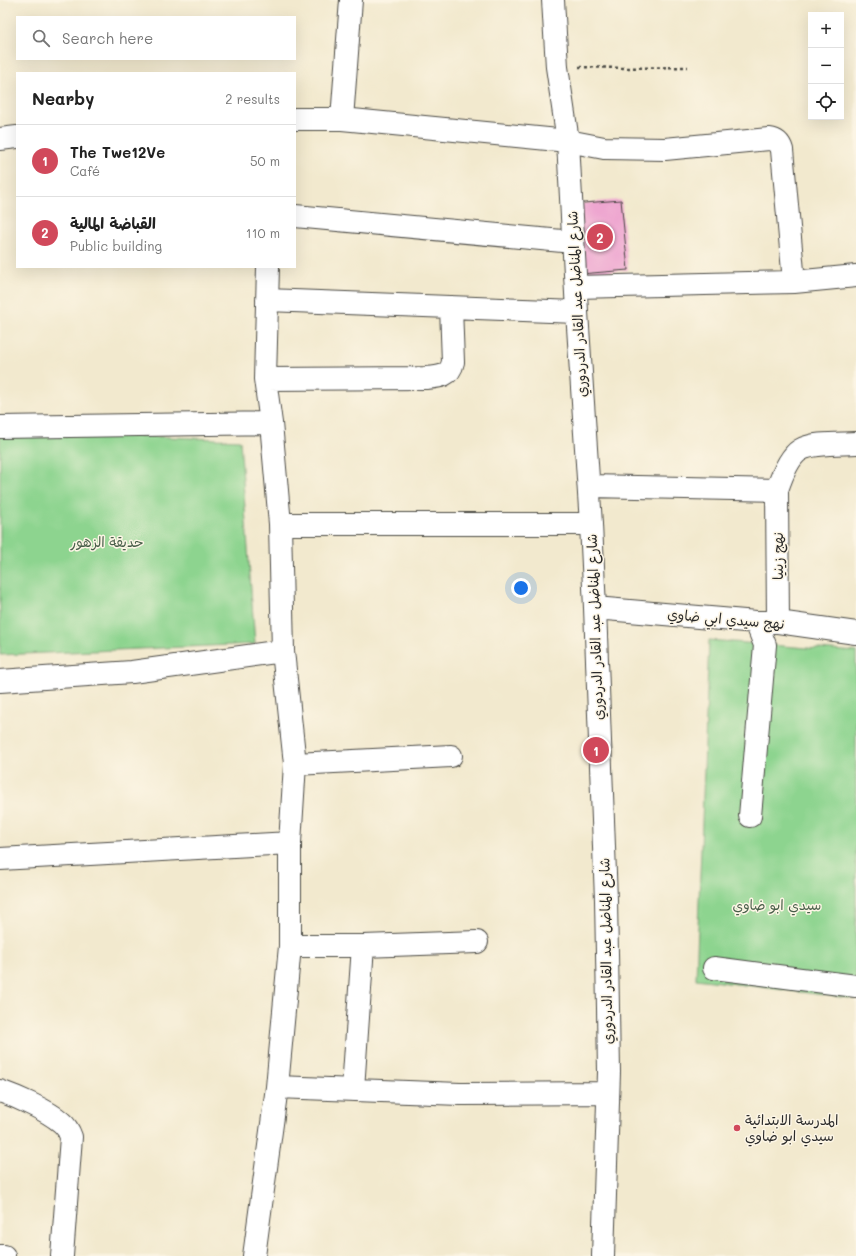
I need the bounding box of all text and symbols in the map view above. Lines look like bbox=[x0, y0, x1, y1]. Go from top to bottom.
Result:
map controls bbox=[808, 12, 844, 120]
button: + bbox=[808, 12, 844, 48]
search box bbox=[16, 16, 296, 60]
icon: search bbox=[30, 27, 52, 49]
text: Search here bbox=[62, 28, 153, 48]
button: − bbox=[808, 48, 844, 84]
button: locate bbox=[808, 84, 844, 120]
text: Nearby bbox=[32, 87, 94, 109]
text: 2 results bbox=[225, 90, 280, 107]
text: The Twe12Ve bbox=[70, 142, 165, 162]
text: 1 bbox=[42, 152, 48, 169]
text: 50 m bbox=[250, 152, 280, 169]
text: Café bbox=[70, 162, 100, 179]
street label: شارع المناضل عبد القادر الدردوري bbox=[562, 210, 593, 398]
text: القباضة المالية bbox=[70, 213, 156, 233]
pin: 2 bbox=[587, 222, 613, 252]
text: 2 bbox=[41, 224, 49, 241]
text: 110 m bbox=[246, 224, 280, 241]
text: Public building bbox=[70, 237, 162, 254]
park label: حديقة الزهور bbox=[69, 532, 144, 551]
street label: نهج زينيا bbox=[768, 532, 788, 580]
street label: شارع المناضل عبد القادر الدردوري bbox=[582, 533, 609, 721]
your location bbox=[511, 578, 531, 598]
street label: نهج سيدي ابي ضاوي bbox=[666, 604, 785, 637]
pin: 1 bbox=[583, 735, 609, 765]
street label: شارع المناضل عبد القادر الدردوري bbox=[594, 858, 619, 1044]
park label: سيدي ابو ضاوي bbox=[733, 895, 821, 916]
place label: المدرسة الابتدائية سيدي ابو ضاوي bbox=[745, 1110, 838, 1147]
marker: المدرسة الابتدائية سيدي ابو ضاوي bbox=[732, 1123, 742, 1133]

